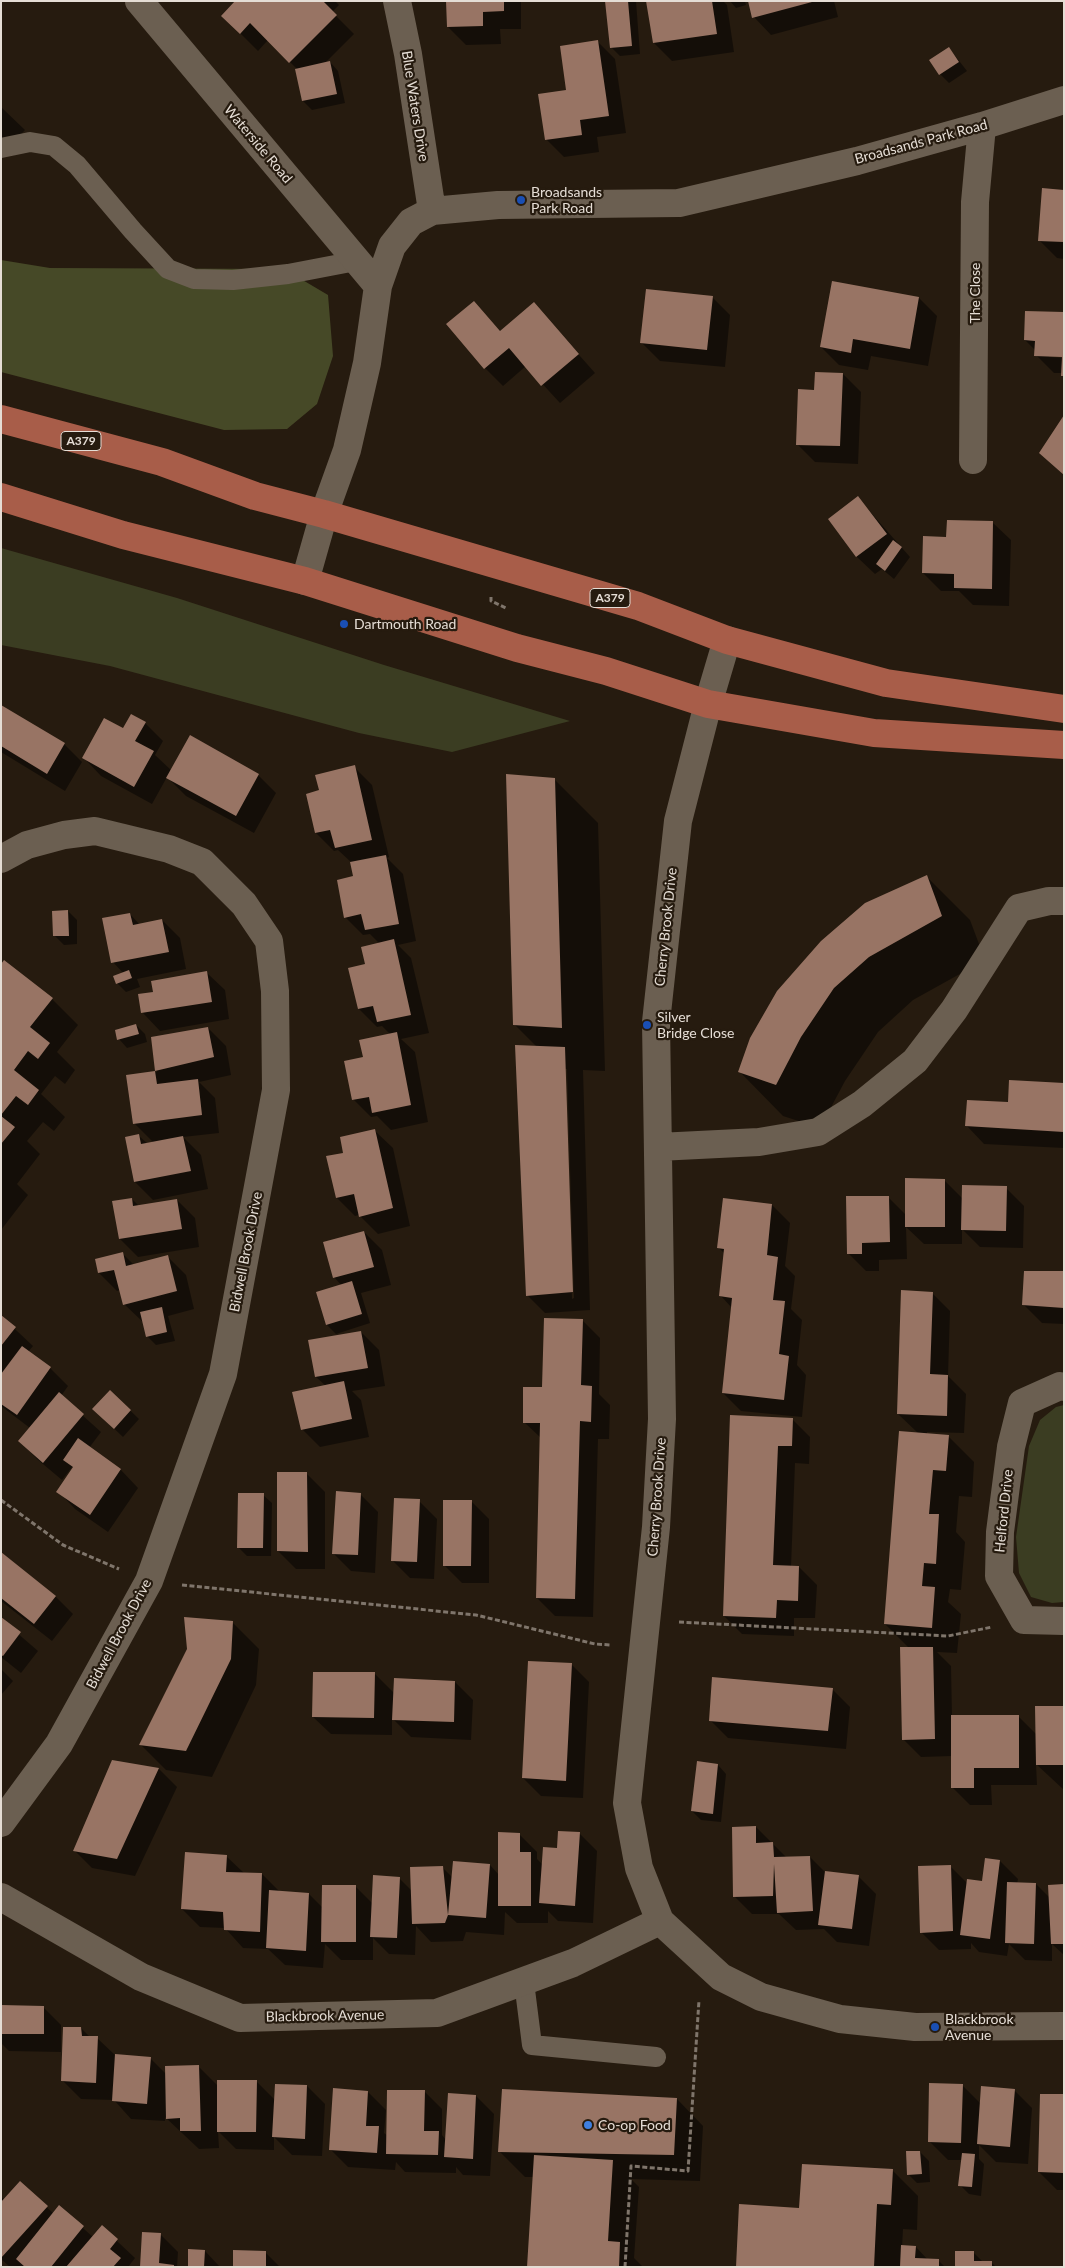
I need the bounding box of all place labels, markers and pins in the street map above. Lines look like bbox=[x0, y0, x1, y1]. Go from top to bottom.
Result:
place label: Broadsands Park Road bbox=[531, 184, 602, 216]
marker: Broadsands Park Road bbox=[515, 194, 527, 206]
place label: Dartmouth Road bbox=[354, 616, 456, 632]
marker: Dartmouth Road bbox=[338, 618, 350, 630]
place label: Silver Bridge Close bbox=[657, 1009, 734, 1042]
marker: Silver Bridge Close bbox=[641, 1019, 653, 1031]
place label: Blackbrook Avenue bbox=[945, 2011, 1014, 2044]
marker: Blackbrook Avenue bbox=[929, 2021, 941, 2033]
place label: Co-op Food bbox=[598, 2117, 671, 2133]
marker: Co-op Food bbox=[582, 2119, 594, 2131]

